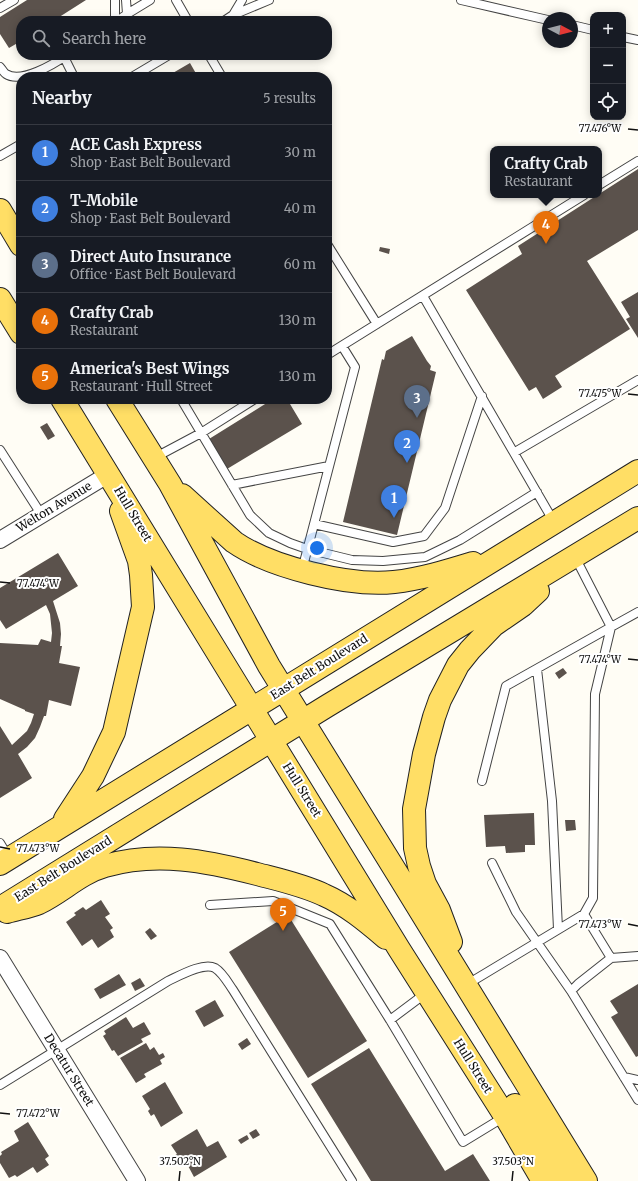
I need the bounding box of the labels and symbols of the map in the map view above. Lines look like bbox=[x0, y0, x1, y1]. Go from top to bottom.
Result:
north arrow bbox=[542, 12, 578, 48]
text: 77.476°W bbox=[579, 122, 622, 135]
pin: 4 bbox=[533, 211, 559, 244]
pin: 3 bbox=[404, 385, 430, 418]
text: 77.475°W bbox=[578, 387, 623, 400]
pin: 2 bbox=[394, 430, 420, 463]
street label: Welton Avenue bbox=[12, 478, 94, 536]
street label: Hull Street bbox=[111, 484, 156, 544]
pin: 1 bbox=[381, 485, 407, 518]
your location bbox=[307, 538, 327, 558]
text: 77.474°W bbox=[17, 577, 60, 590]
street label: East Belt Boulevard bbox=[267, 631, 370, 703]
text: 77.474°W bbox=[579, 653, 622, 666]
street label: Hull Street bbox=[280, 760, 325, 820]
street label: East Belt Boulevard bbox=[11, 833, 114, 905]
text: 77.473°W bbox=[16, 842, 61, 855]
pin: 5 bbox=[270, 898, 296, 931]
text: 77.473°W bbox=[578, 918, 623, 931]
street label: Decatur Street bbox=[41, 1031, 98, 1109]
street label: Hull Street bbox=[451, 1036, 496, 1096]
text: 77.472°W bbox=[16, 1107, 61, 1120]
text: 37.502°N bbox=[159, 1155, 201, 1168]
text: 37.503°N bbox=[492, 1155, 534, 1168]

